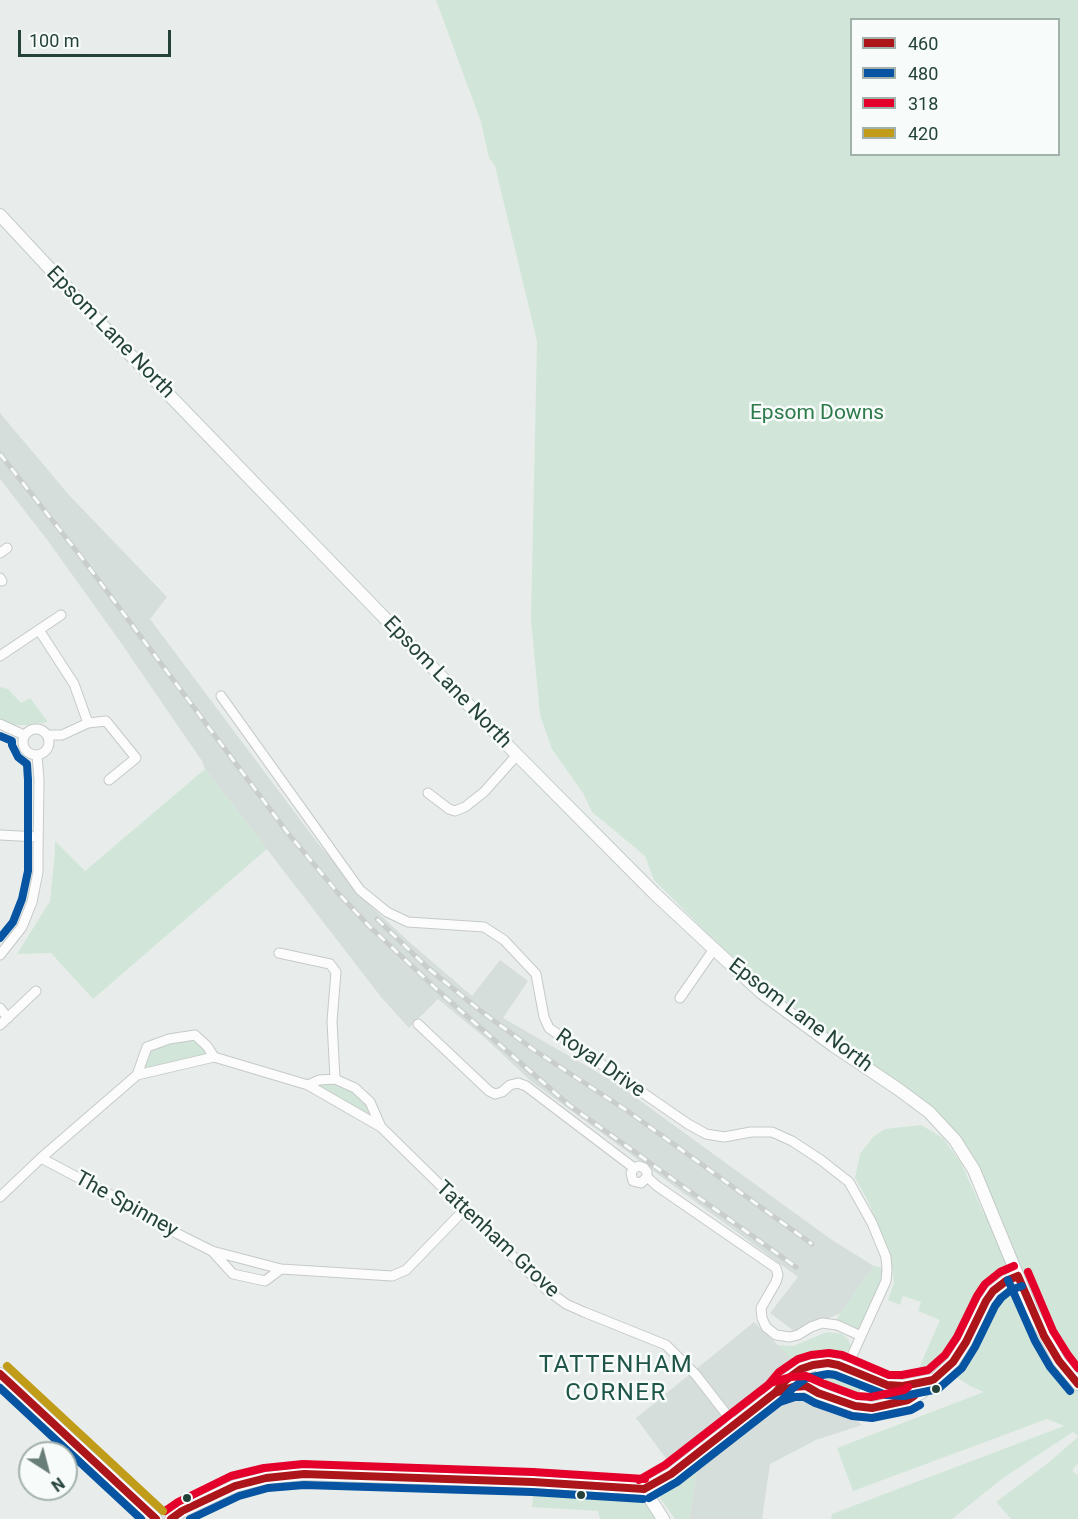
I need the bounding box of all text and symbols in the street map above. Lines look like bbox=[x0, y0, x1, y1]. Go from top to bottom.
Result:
scale bar bbox=[21, 18, 174, 56]
legend bbox=[850, 18, 1060, 156]
text: 100 m bbox=[29, 30, 80, 51]
text: 460 bbox=[908, 33, 938, 54]
text: 480 bbox=[908, 63, 938, 84]
text: 318 bbox=[908, 93, 938, 114]
text: 420 bbox=[908, 123, 938, 144]
street label: Epsom Lane North bbox=[41, 262, 179, 404]
park label: Epsom Downs bbox=[750, 401, 884, 427]
street label: Epsom Lane North bbox=[378, 612, 516, 754]
street label: Epsom Lane North bbox=[723, 954, 877, 1078]
street label: Royal Drive bbox=[550, 1024, 650, 1104]
street label: The Spinney bbox=[70, 1166, 182, 1244]
street label: Tattenham Grove bbox=[430, 1176, 564, 1304]
district label: TATTENHAM CORNER bbox=[539, 1352, 693, 1408]
unlabelled marker bbox=[930, 1383, 942, 1395]
north arrow bbox=[18, 1441, 78, 1501]
text: N bbox=[48, 1473, 68, 1495]
unlabelled marker bbox=[575, 1489, 587, 1501]
unlabelled marker bbox=[181, 1492, 193, 1504]

